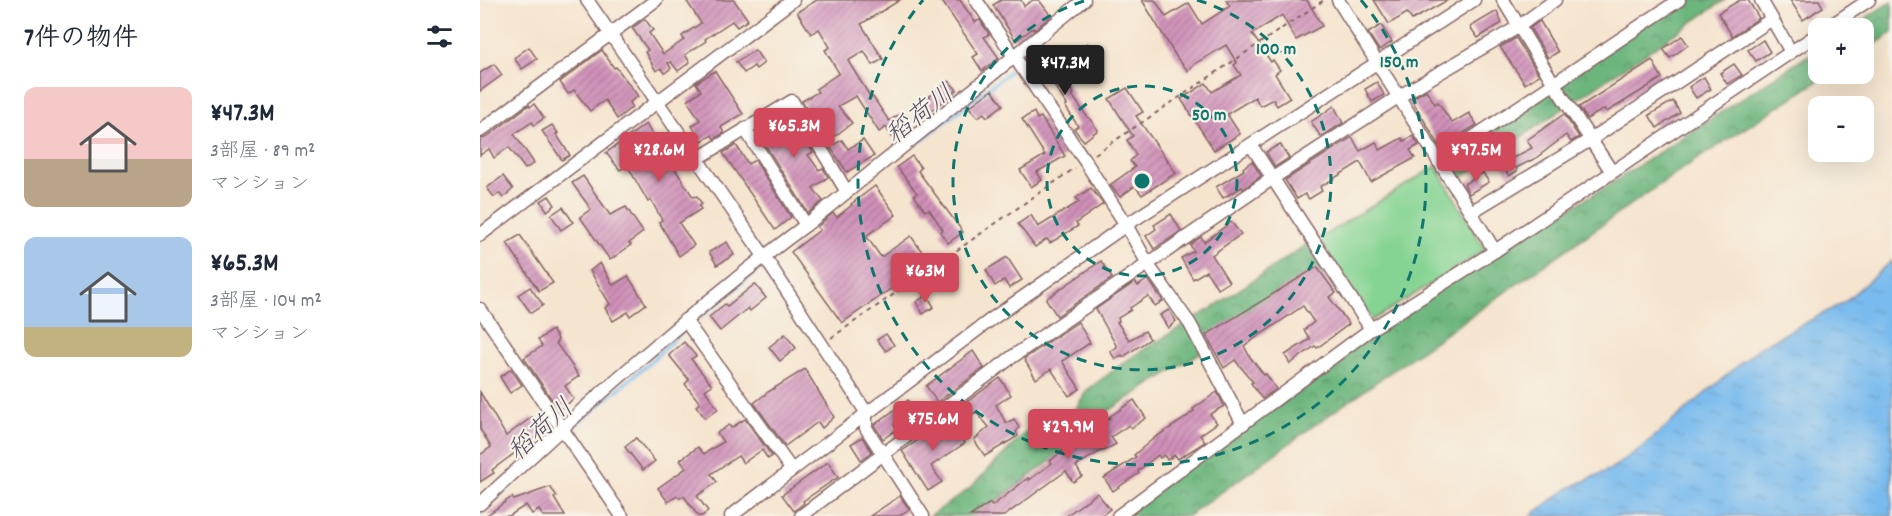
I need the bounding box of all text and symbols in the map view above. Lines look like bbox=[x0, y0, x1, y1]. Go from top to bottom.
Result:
map controls bbox=[1808, 18, 1874, 162]
button: + bbox=[1808, 18, 1874, 84]
icon: filters bbox=[423, 20, 456, 53]
text: 7件の物件 bbox=[24, 21, 138, 58]
text: 100 m bbox=[1256, 38, 1296, 63]
pin: ¥47.3M bbox=[1016, 45, 1114, 96]
text: ¥47.3M bbox=[1040, 50, 1090, 78]
text: 150 m bbox=[1380, 51, 1418, 76]
water label: 稻荷川 bbox=[879, 77, 963, 155]
text: ¥47.3M bbox=[210, 96, 274, 133]
button: − bbox=[1808, 96, 1874, 162]
text: 50 m bbox=[1192, 104, 1226, 129]
pin: ¥65.3M bbox=[745, 108, 843, 159]
icon: home bbox=[72, 111, 144, 183]
text: ¥65.3M bbox=[768, 113, 820, 141]
pin: ¥28.6M bbox=[610, 132, 708, 183]
pin: ¥97.5M bbox=[1427, 132, 1525, 183]
text: ¥28.6M bbox=[633, 137, 685, 165]
text: ¥97.5M bbox=[1451, 137, 1501, 165]
text: 3部屋 · 89 m² bbox=[210, 138, 315, 166]
text: マンション bbox=[210, 171, 309, 199]
centre of rings bbox=[1132, 171, 1152, 191]
text: ¥65.3M bbox=[210, 246, 278, 283]
pin: ¥63M bbox=[889, 253, 961, 304]
text: ¥63M bbox=[905, 258, 945, 286]
icon: home bbox=[72, 261, 144, 333]
text: 3部屋 · 104 m² bbox=[210, 288, 322, 316]
text: マンション bbox=[210, 321, 309, 349]
water label: 稻荷川 bbox=[501, 391, 583, 471]
pin: ¥75.6M bbox=[884, 401, 982, 452]
text: ¥75.6M bbox=[907, 406, 959, 434]
pin: ¥29.9M bbox=[1019, 409, 1117, 460]
text: ¥29.9M bbox=[1042, 414, 1094, 442]

